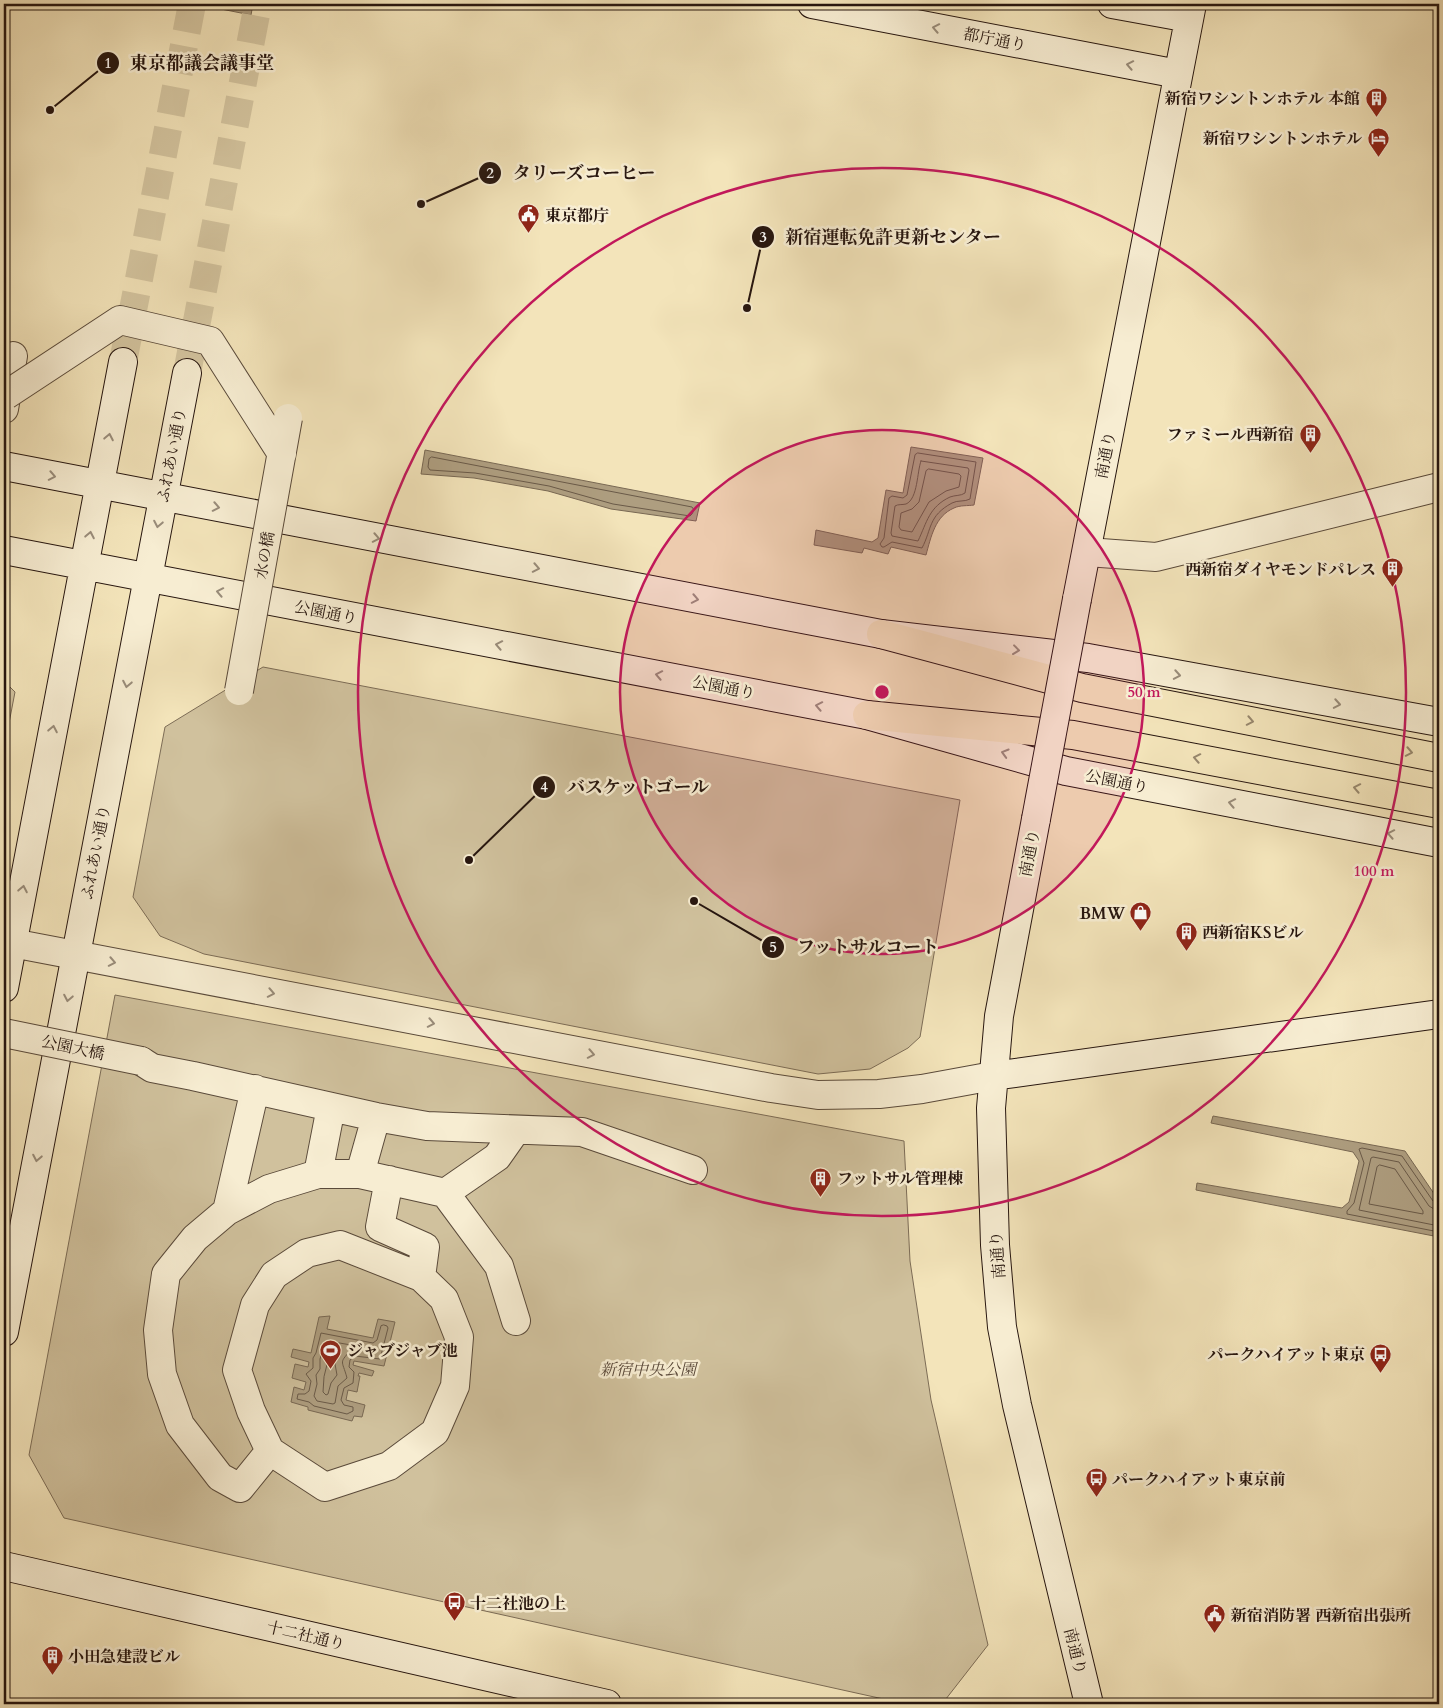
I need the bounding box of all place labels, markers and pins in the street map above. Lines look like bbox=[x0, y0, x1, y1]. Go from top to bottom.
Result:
callout: 東京都議会議事堂 bbox=[95, 46, 284, 79]
building icon: 新宿ワシントンホテル 本館 bbox=[1364, 86, 1388, 117]
place label: 新宿ワシントンホテル 本館 bbox=[1164, 88, 1360, 110]
hotel icon: 新宿ワシントンホテル bbox=[1366, 126, 1390, 157]
place label: 新宿ワシントンホテル bbox=[1202, 128, 1362, 150]
callout: タリーズコーヒー bbox=[477, 157, 665, 190]
public building icon: 東京都庁 bbox=[517, 203, 541, 234]
place label: 東京都庁 bbox=[545, 205, 609, 227]
callout: 新宿運転免許更新センター bbox=[750, 220, 1011, 253]
building icon: ファミール西新宿 bbox=[1298, 422, 1322, 453]
place label: ファミール西新宿 bbox=[1167, 424, 1294, 446]
building icon: 西新宿ダイヤモンドパレス bbox=[1380, 557, 1404, 588]
place label: 西新宿ダイヤモンドパレス bbox=[1185, 559, 1376, 581]
centre of rings bbox=[873, 683, 891, 701]
callout: バスケットゴール bbox=[531, 771, 720, 804]
shop icon: BMW bbox=[1129, 901, 1153, 932]
place label: BMW bbox=[1080, 903, 1126, 925]
building icon: 西新宿KSビル bbox=[1174, 920, 1198, 951]
place label: 西新宿KSビル bbox=[1202, 922, 1303, 944]
callout: フットサルコート bbox=[761, 930, 950, 963]
building icon: フットサル管理棟 bbox=[809, 1166, 833, 1197]
place label: フットサル管理棟 bbox=[837, 1168, 963, 1190]
sports icon: ジャブジャブ池 bbox=[319, 1338, 343, 1369]
place label: ジャブジャブ池 bbox=[347, 1340, 458, 1362]
bus stop icon: パークハイアット東京 bbox=[1369, 1342, 1393, 1373]
place label: パークハイアット東京 bbox=[1208, 1344, 1365, 1366]
bus stop icon: パークハイアット東京前 bbox=[1084, 1467, 1108, 1498]
place label: パークハイアット東京前 bbox=[1112, 1469, 1285, 1491]
bus stop icon: 十二社池の上 bbox=[442, 1591, 466, 1622]
place label: 十二社池の上 bbox=[470, 1593, 566, 1615]
public building icon: 新宿消防署 西新宿出張所 bbox=[1203, 1603, 1227, 1634]
place label: 新宿消防署 西新宿出張所 bbox=[1230, 1605, 1411, 1627]
building icon: 小田急建設ビル bbox=[40, 1644, 64, 1675]
place label: 小田急建設ビル bbox=[68, 1646, 180, 1668]

